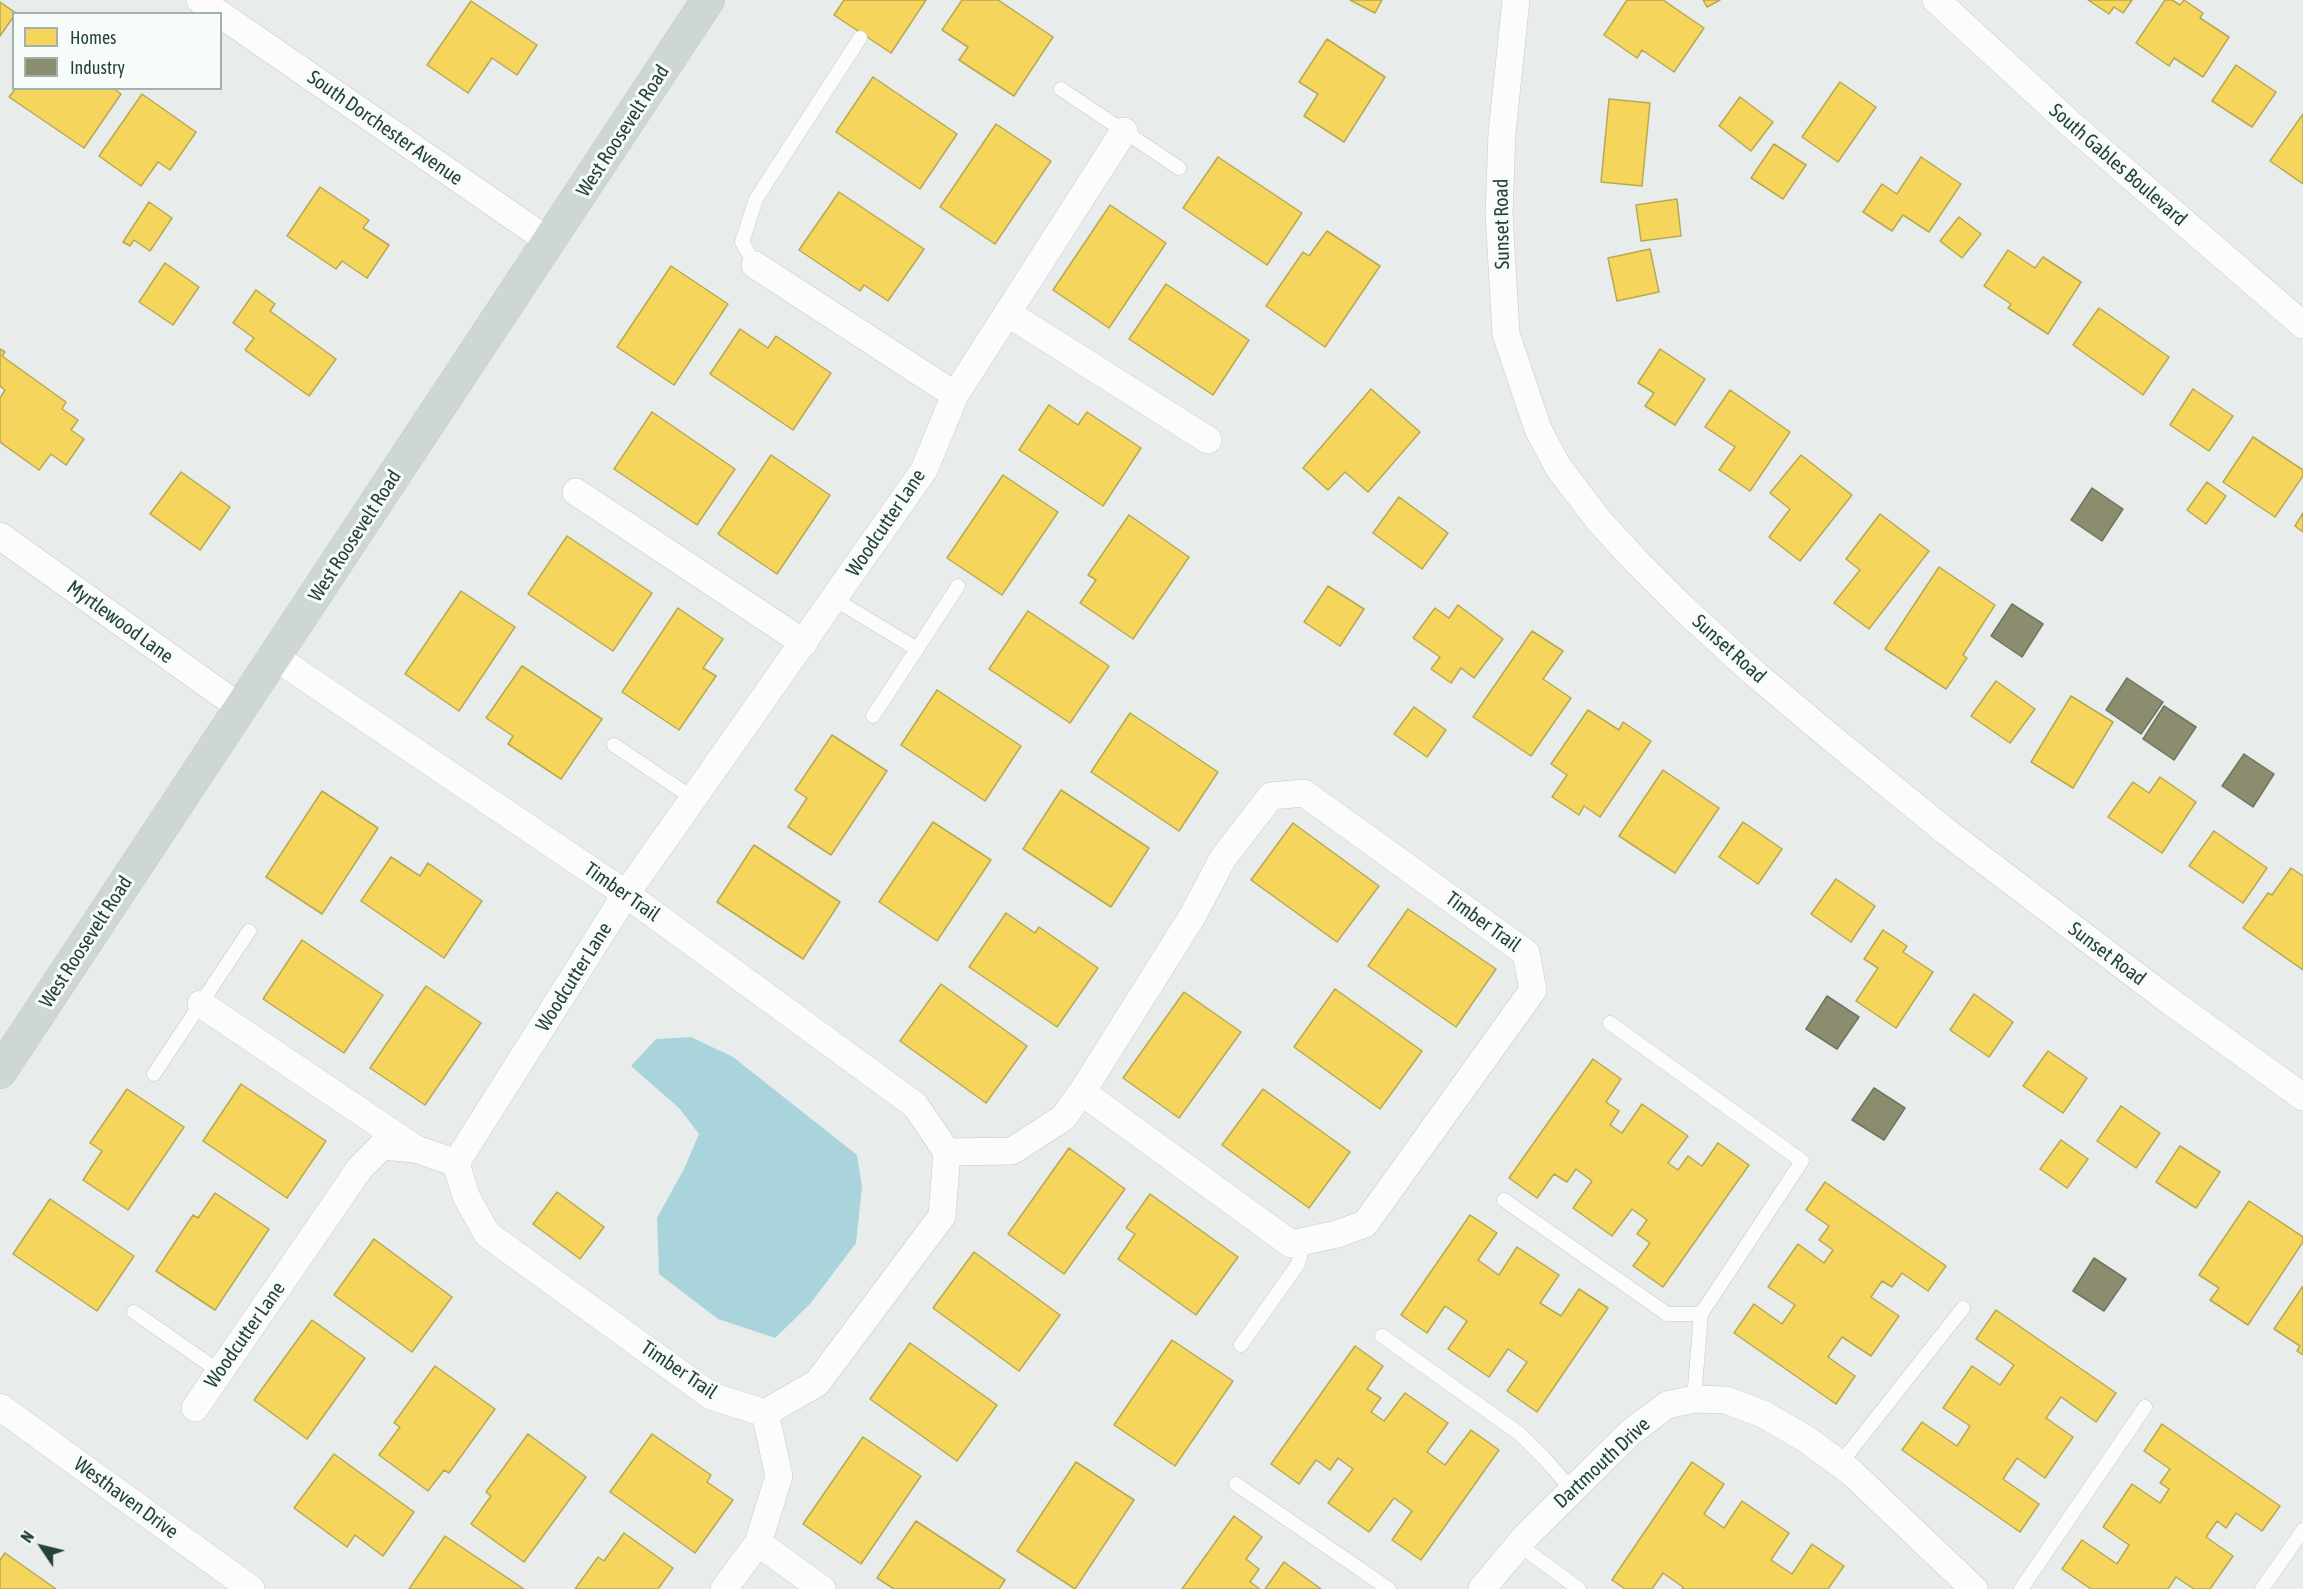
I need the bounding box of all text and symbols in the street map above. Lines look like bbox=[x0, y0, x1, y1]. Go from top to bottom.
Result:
legend bbox=[12, 12, 222, 90]
text: Homes bbox=[70, 27, 116, 48]
text: Industry bbox=[70, 57, 125, 78]
street label: West Roosevelt Road bbox=[571, 61, 675, 201]
street label: South Dorchester Avenue bbox=[303, 65, 467, 191]
street label: South Gables Boulevard bbox=[2044, 99, 2192, 231]
street label: Sunset Road bbox=[1489, 179, 1515, 269]
street label: Woodcutter Lane bbox=[841, 465, 931, 581]
street label: West Roosevelt Road bbox=[303, 466, 407, 606]
street label: Myrtlewood Lane bbox=[62, 575, 178, 669]
street label: Sunset Road bbox=[1687, 610, 1771, 688]
street label: Timber Trail bbox=[580, 857, 664, 927]
street label: West Roosevelt Road bbox=[34, 872, 138, 1012]
street label: Timber Trail bbox=[1441, 887, 1525, 957]
street label: Sunset Road bbox=[2064, 917, 2150, 991]
street label: Woodcutter Lane bbox=[531, 918, 617, 1036]
street label: Woodcutter Lane bbox=[200, 1277, 290, 1393]
street label: Timber Trail bbox=[636, 1336, 722, 1404]
street label: Dartmouth Drive bbox=[1549, 1412, 1655, 1514]
street label: Westhaven Drive bbox=[69, 1452, 183, 1544]
north arrow bbox=[12, 1517, 72, 1577]
text: N bbox=[17, 1528, 37, 1546]

